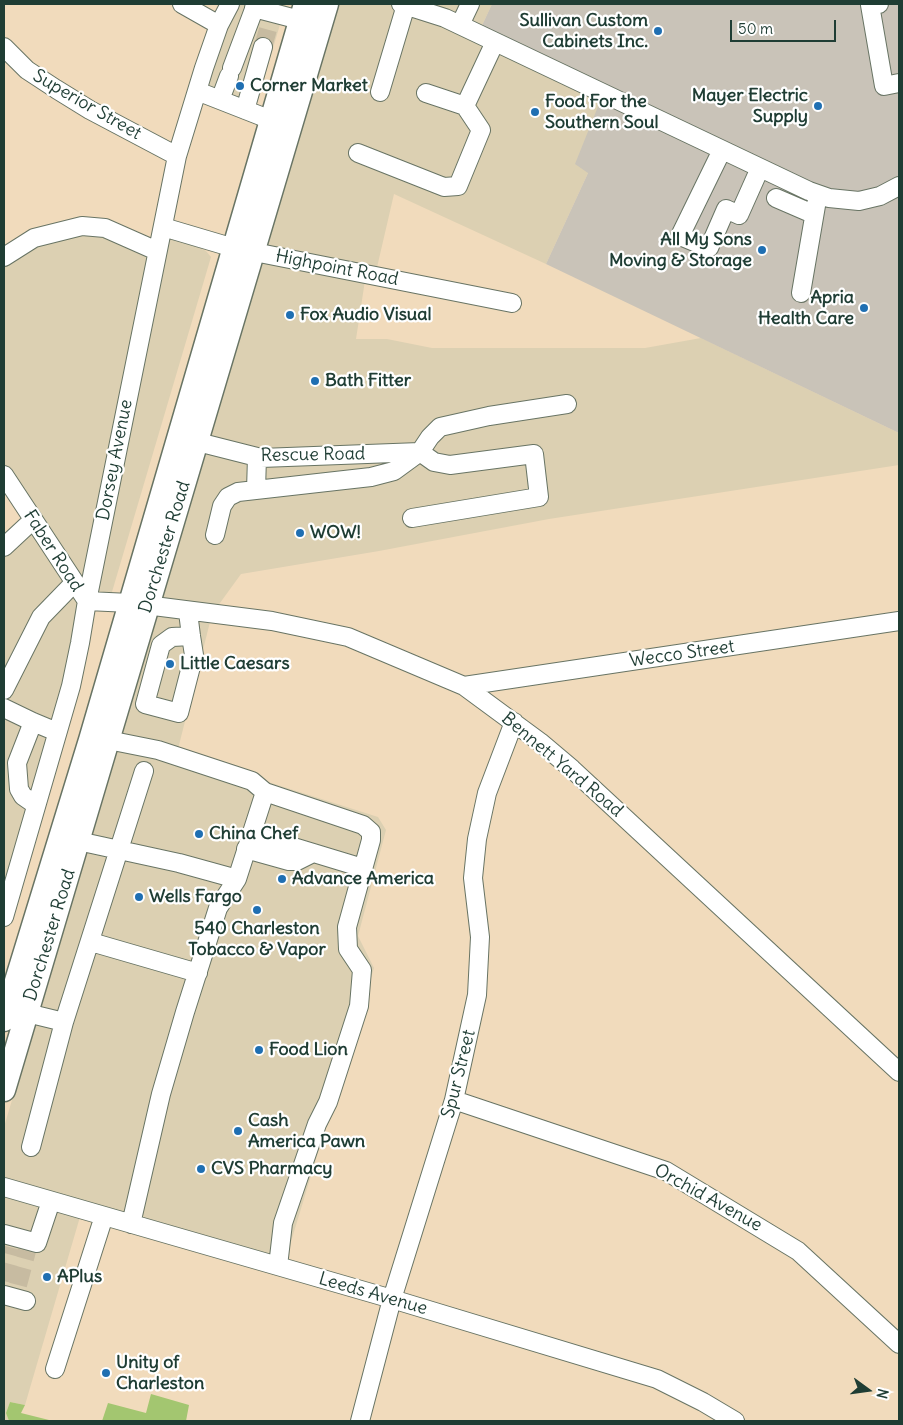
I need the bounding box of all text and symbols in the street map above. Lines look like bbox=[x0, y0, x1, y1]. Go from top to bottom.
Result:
place label: Sullivan Custom Cabinets Inc. bbox=[520, 10, 648, 52]
scale bar bbox=[733, 10, 839, 42]
text: 50 m bbox=[738, 19, 773, 38]
marker: Sullivan Custom Cabinets Inc. bbox=[652, 25, 664, 37]
street label: Superior Street bbox=[29, 65, 145, 145]
place label: Corner Market bbox=[250, 75, 368, 97]
marker: Corner Market bbox=[234, 80, 246, 92]
place label: Mayer Electric Supply bbox=[692, 85, 808, 128]
place label: Food For the Southern Soul bbox=[545, 91, 659, 134]
marker: Mayer Electric Supply bbox=[812, 100, 824, 112]
marker: Food For the Southern Soul bbox=[529, 106, 541, 118]
place label: All My Sons Moving & Storage bbox=[609, 229, 752, 272]
marker: All My Sons Moving & Storage bbox=[756, 244, 768, 256]
street label: Highpoint Road bbox=[274, 246, 400, 290]
place label: Apria Health Care bbox=[758, 287, 854, 330]
marker: Apria Health Care bbox=[858, 302, 870, 314]
place label: Fox Audio Visual bbox=[300, 304, 432, 326]
marker: Fox Audio Visual bbox=[284, 309, 296, 321]
place label: Bath Fitter bbox=[325, 370, 411, 392]
marker: Bath Fitter bbox=[309, 375, 321, 387]
street label: Dorsey Avenue bbox=[93, 398, 137, 522]
street label: Rescue Road bbox=[260, 443, 366, 467]
street label: Dorchester Road bbox=[135, 478, 195, 616]
street label: Faber Road bbox=[19, 506, 87, 596]
place label: WOW! bbox=[310, 522, 361, 544]
marker: WOW! bbox=[294, 527, 306, 539]
street label: Wecco Street bbox=[628, 636, 736, 672]
place label: Little Caesars bbox=[180, 653, 290, 675]
marker: Little Caesars bbox=[164, 658, 176, 670]
street label: Bennett Yard Road bbox=[497, 708, 627, 822]
place label: China Chef bbox=[209, 823, 298, 845]
marker: China Chef bbox=[193, 828, 205, 840]
street label: Dorchester Road bbox=[20, 866, 80, 1004]
place label: Advance America bbox=[292, 868, 434, 890]
marker: Advance America bbox=[276, 873, 288, 885]
place label: Wells Fargo bbox=[149, 886, 242, 908]
marker: Wells Fargo bbox=[133, 891, 145, 903]
marker: 540 Charleston Tobacco & Vapor bbox=[251, 904, 263, 916]
place label: 540 Charleston Tobacco & Vapor bbox=[188, 918, 326, 961]
street label: Spur Street bbox=[438, 1028, 480, 1120]
place label: Food Lion bbox=[269, 1039, 348, 1061]
marker: Food Lion bbox=[253, 1044, 265, 1056]
place label: Cash America Pawn bbox=[248, 1110, 365, 1152]
marker: Cash America Pawn bbox=[232, 1125, 244, 1137]
place label: CVS Pharmacy bbox=[211, 1158, 333, 1180]
street label: Orchid Avenue bbox=[650, 1159, 766, 1237]
marker: CVS Pharmacy bbox=[195, 1163, 207, 1175]
place label: APlus bbox=[57, 1266, 102, 1288]
street label: Leeds Avenue bbox=[316, 1268, 430, 1320]
marker: APlus bbox=[41, 1271, 53, 1283]
place label: Unity of Charleston bbox=[116, 1352, 204, 1395]
north arrow bbox=[843, 1365, 893, 1415]
marker: Unity of Charleston bbox=[100, 1367, 112, 1379]
text: N bbox=[873, 1387, 892, 1401]

